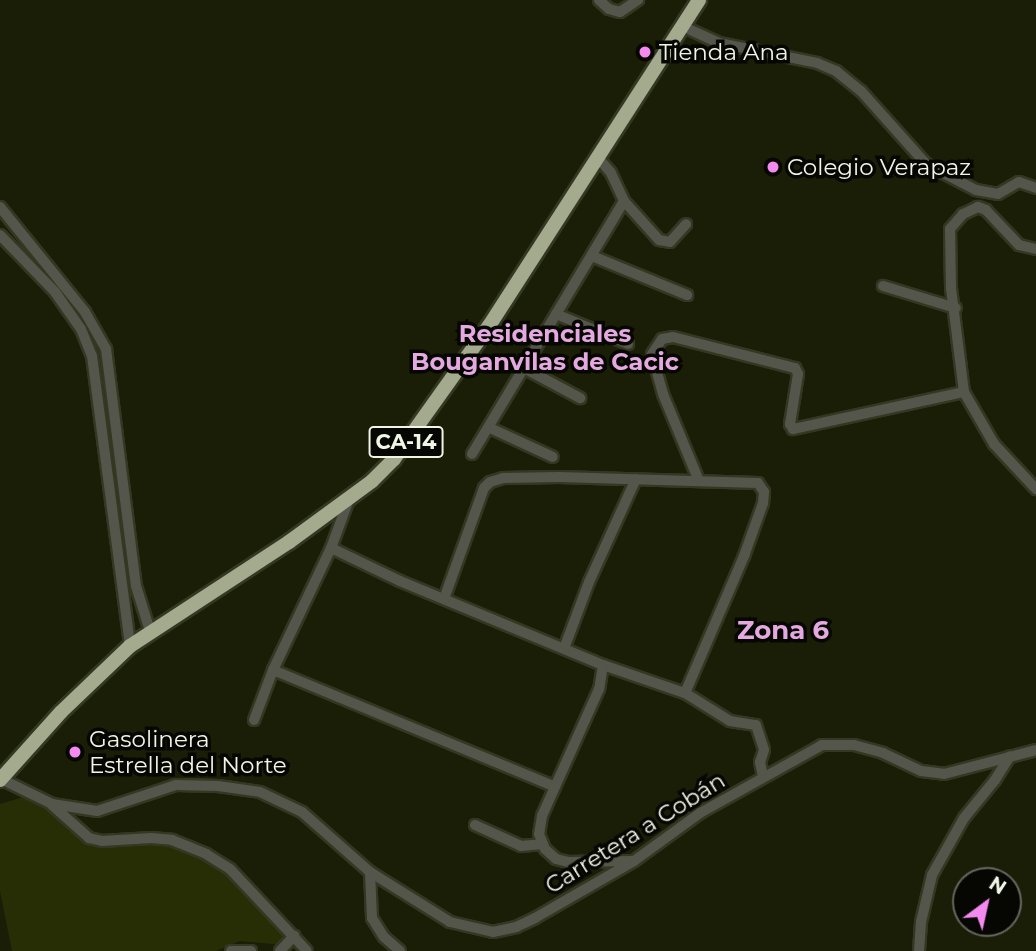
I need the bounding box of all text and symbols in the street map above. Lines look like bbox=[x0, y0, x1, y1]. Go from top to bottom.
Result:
place label: Tienda Ana bbox=[659, 38, 789, 66]
marker: Tienda Ana bbox=[637, 44, 653, 60]
place label: Colegio Verapaz bbox=[787, 153, 971, 181]
marker: Colegio Verapaz bbox=[765, 159, 781, 175]
district label: Residenciales Bouganvilas de Cacic bbox=[411, 320, 679, 376]
road number: CA-14 bbox=[368, 424, 444, 460]
district label: Zona 6 bbox=[737, 615, 829, 647]
place label: Gasolinera Estrella del Norte bbox=[89, 725, 287, 779]
marker: Gasolinera Estrella del Norte bbox=[67, 744, 83, 760]
street label: Carretera a Cobán bbox=[540, 767, 730, 899]
north arrow bbox=[952, 867, 1022, 937]
text: N bbox=[985, 872, 1010, 899]

